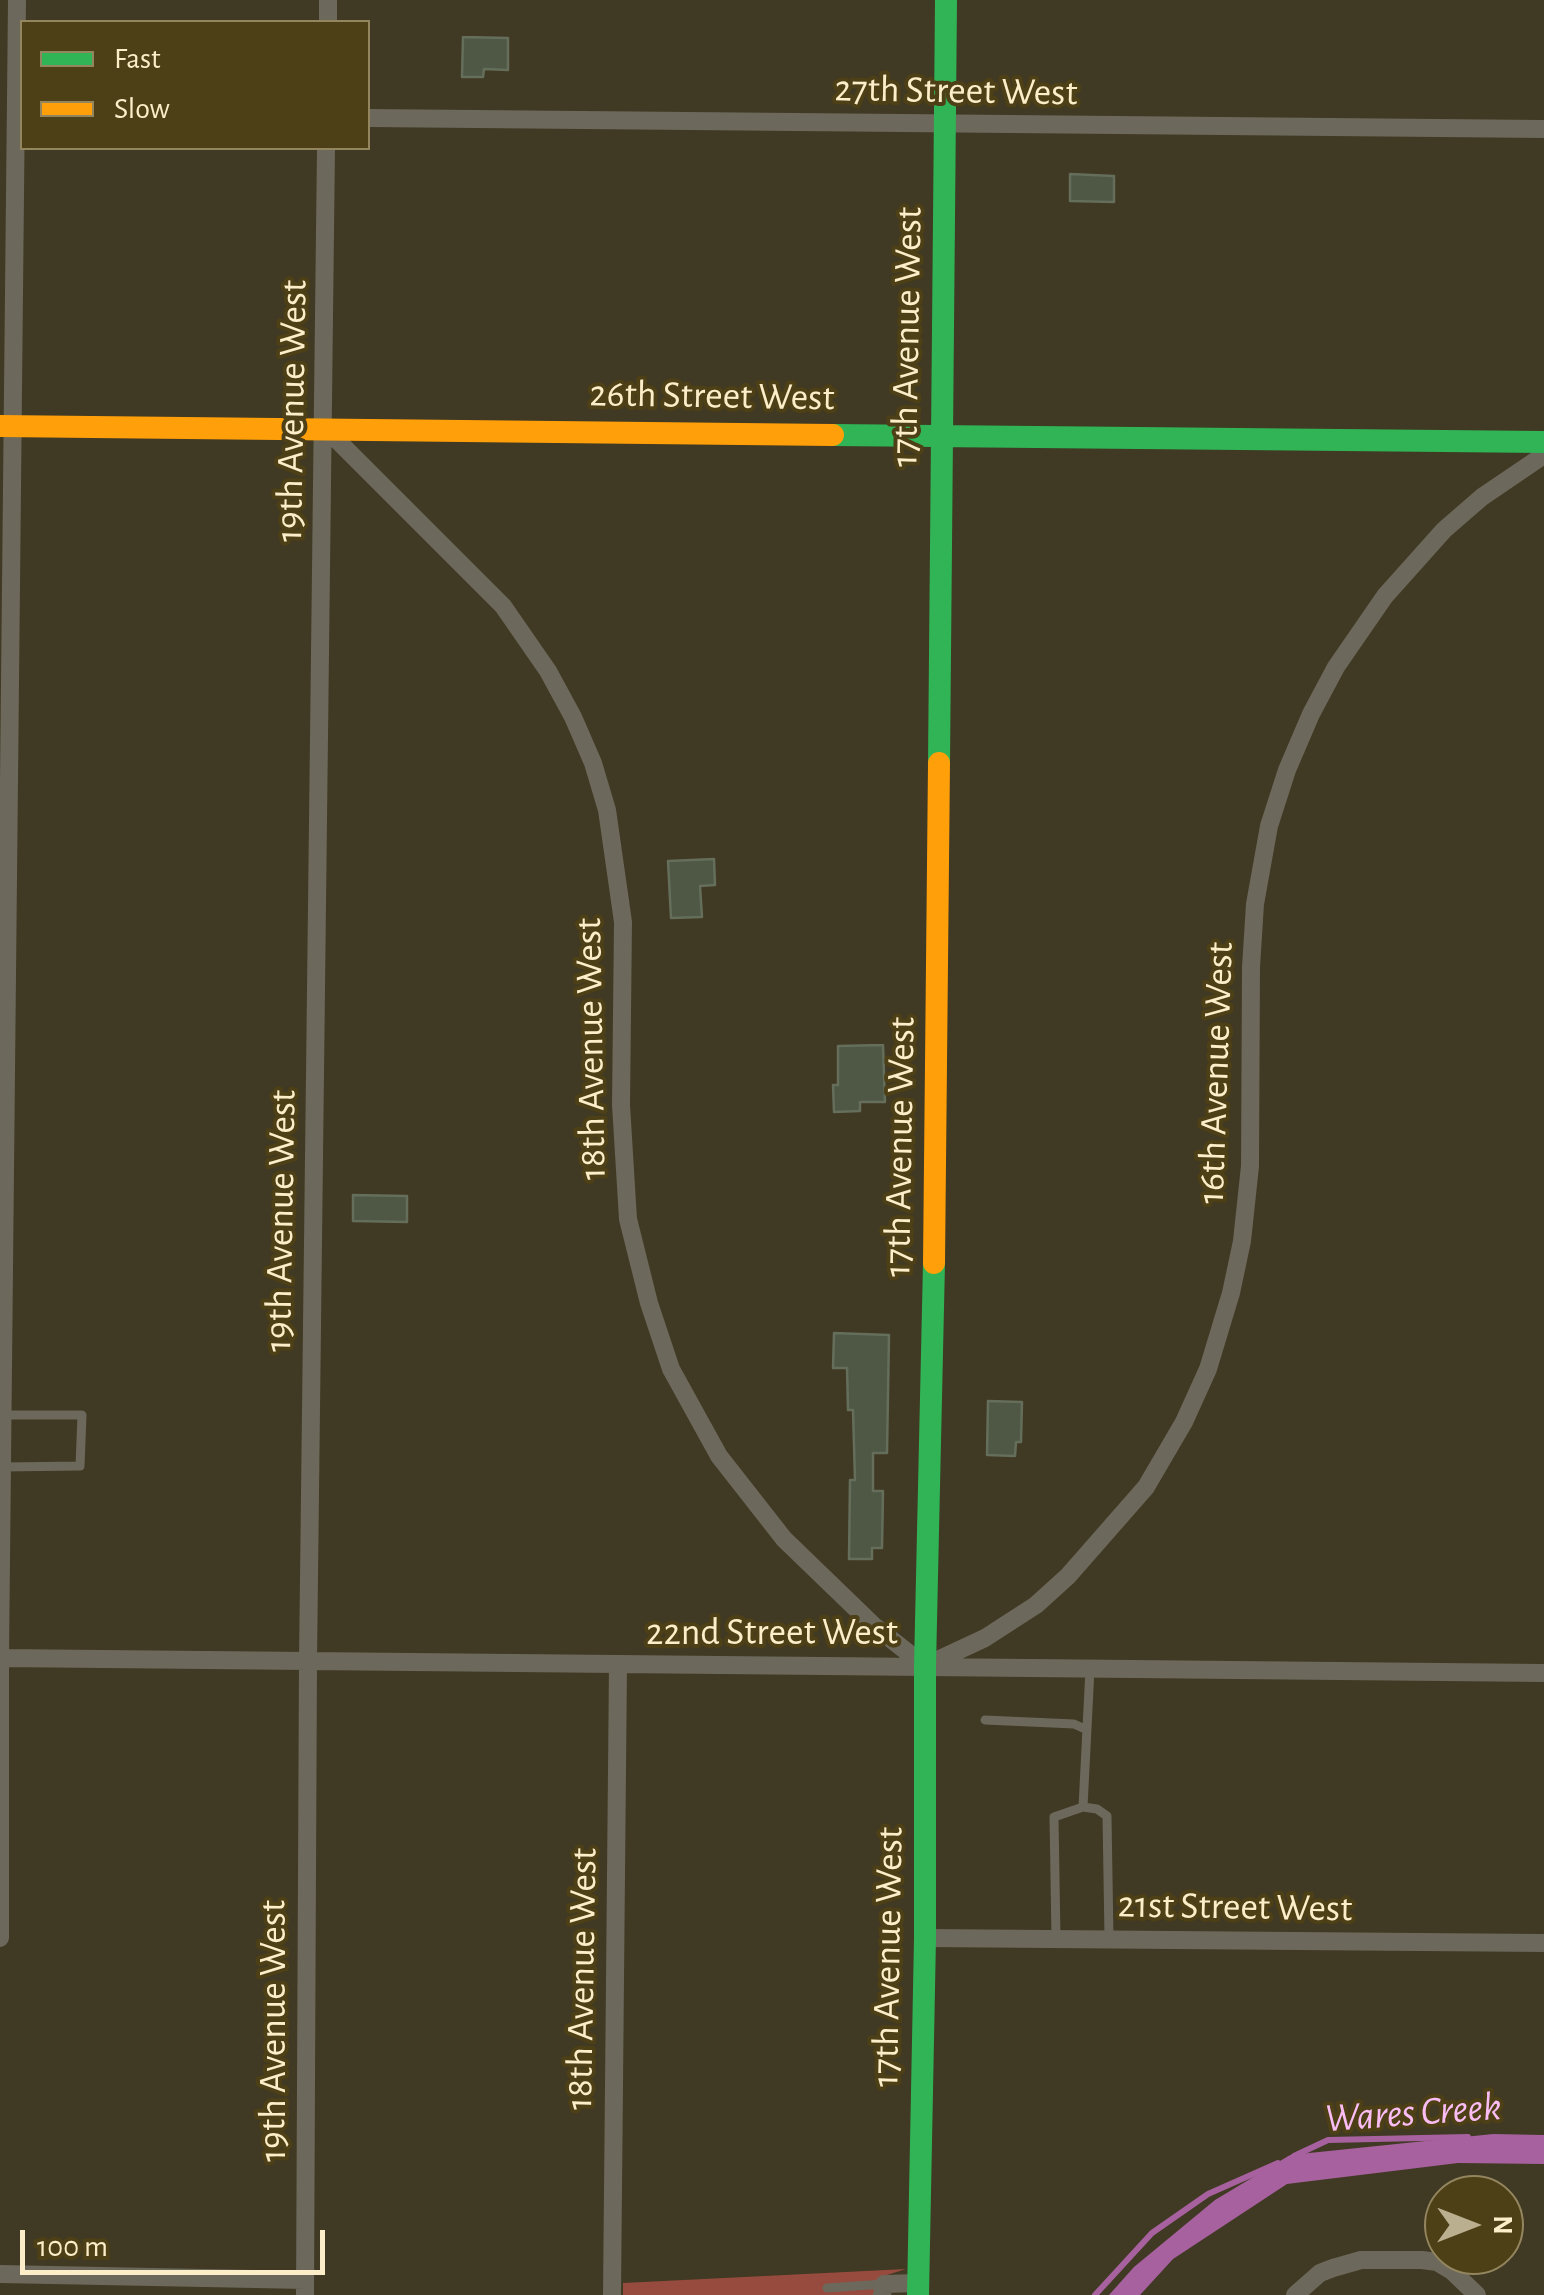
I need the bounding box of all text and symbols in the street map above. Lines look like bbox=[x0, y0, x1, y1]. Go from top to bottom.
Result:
legend bbox=[20, 20, 370, 150]
text: Fast bbox=[114, 44, 161, 74]
street label: 27th Street West bbox=[834, 66, 1078, 116]
text: Slow bbox=[114, 94, 170, 124]
street label: 17th Avenue West bbox=[882, 207, 932, 467]
street label: 19th Avenue West bbox=[267, 280, 317, 542]
street label: 26th Street West bbox=[589, 371, 835, 421]
street label: 18th Avenue West bbox=[566, 918, 616, 1180]
street label: 16th Avenue West bbox=[1189, 941, 1243, 1205]
street label: 17th Avenue West bbox=[875, 1017, 925, 1277]
street label: 19th Avenue West bbox=[256, 1090, 306, 1352]
street label: 22nd Street West bbox=[646, 1610, 898, 1656]
street label: 17th Avenue West bbox=[863, 1827, 913, 2087]
street label: 18th Avenue West bbox=[557, 1848, 607, 2110]
street label: 21st Street West bbox=[1117, 1882, 1353, 1932]
street label: 19th Avenue West bbox=[251, 1900, 297, 2162]
water label: Wares Creek bbox=[1323, 2083, 1503, 2143]
north arrow bbox=[1424, 2175, 1524, 2275]
scale bar bbox=[25, 2210, 330, 2272]
text: N bbox=[1488, 2215, 1516, 2235]
text: 100 m bbox=[37, 2232, 108, 2262]

